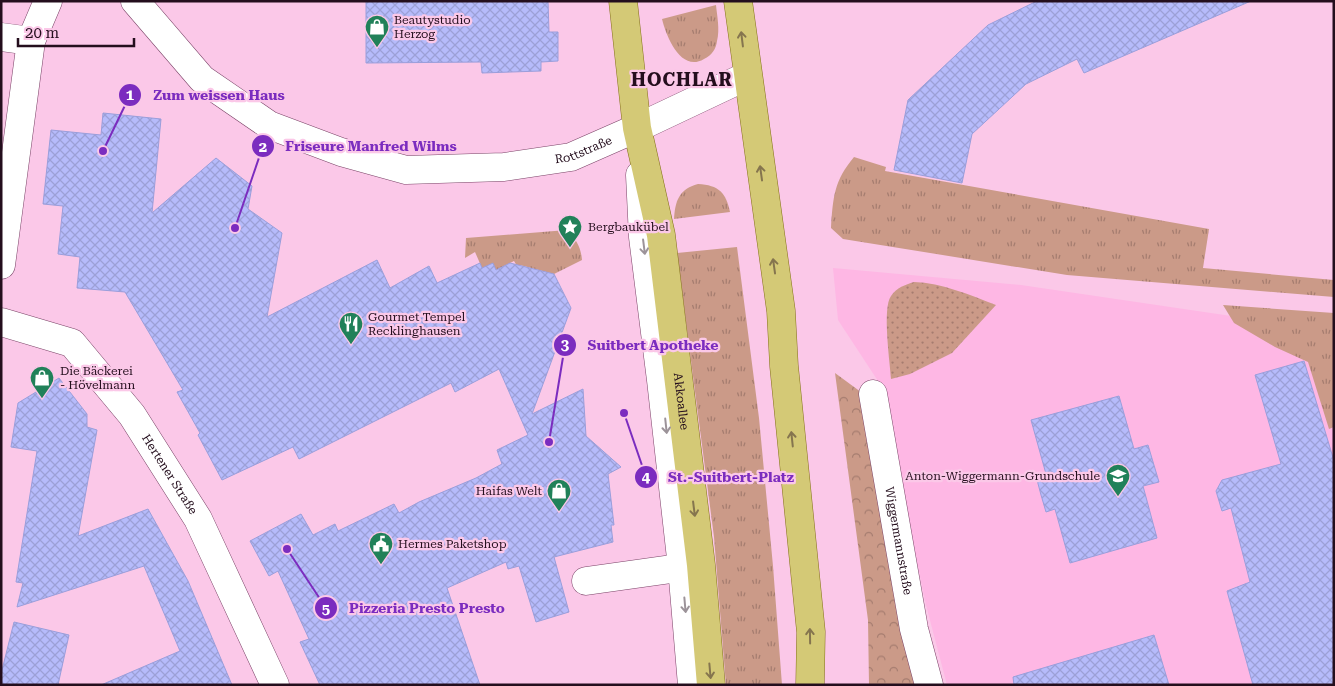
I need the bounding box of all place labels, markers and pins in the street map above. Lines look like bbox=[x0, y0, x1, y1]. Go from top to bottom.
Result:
place label: Beautystudio Herzog bbox=[394, 13, 471, 41]
shop icon: Beautystudio Herzog bbox=[364, 14, 390, 48]
callout: Zum weissen Haus bbox=[118, 80, 294, 109]
callout: Friseure Manfred Wilms bbox=[251, 132, 467, 161]
place icon: Bergbaukübel bbox=[557, 214, 583, 248]
place label: Bergbaukübel bbox=[588, 220, 669, 234]
place label: Gourmet Tempel Recklinghausen bbox=[368, 310, 466, 338]
restaurant icon: Gourmet Tempel Recklinghausen bbox=[338, 311, 364, 345]
callout: Suitbert Apotheke bbox=[552, 331, 728, 360]
place label: Die Bäckerei - Hövelmann bbox=[60, 364, 135, 392]
shop icon: Die Bäckerei - Hövelmann bbox=[29, 365, 55, 399]
callout: St.-Suitbert-Platz bbox=[633, 462, 804, 491]
school or university icon: Anton-Wiggermann-Grundschule bbox=[1105, 463, 1131, 497]
place label: Anton-Wiggermann-Grundschule bbox=[905, 469, 1100, 483]
shop icon: Haifas Welt bbox=[546, 478, 572, 512]
place label: Haifas Welt bbox=[476, 484, 543, 498]
public building icon: Hermes Paketshop bbox=[368, 531, 394, 565]
place label: Hermes Paketshop bbox=[398, 537, 507, 551]
callout: Pizzeria Presto Presto bbox=[314, 594, 515, 623]

